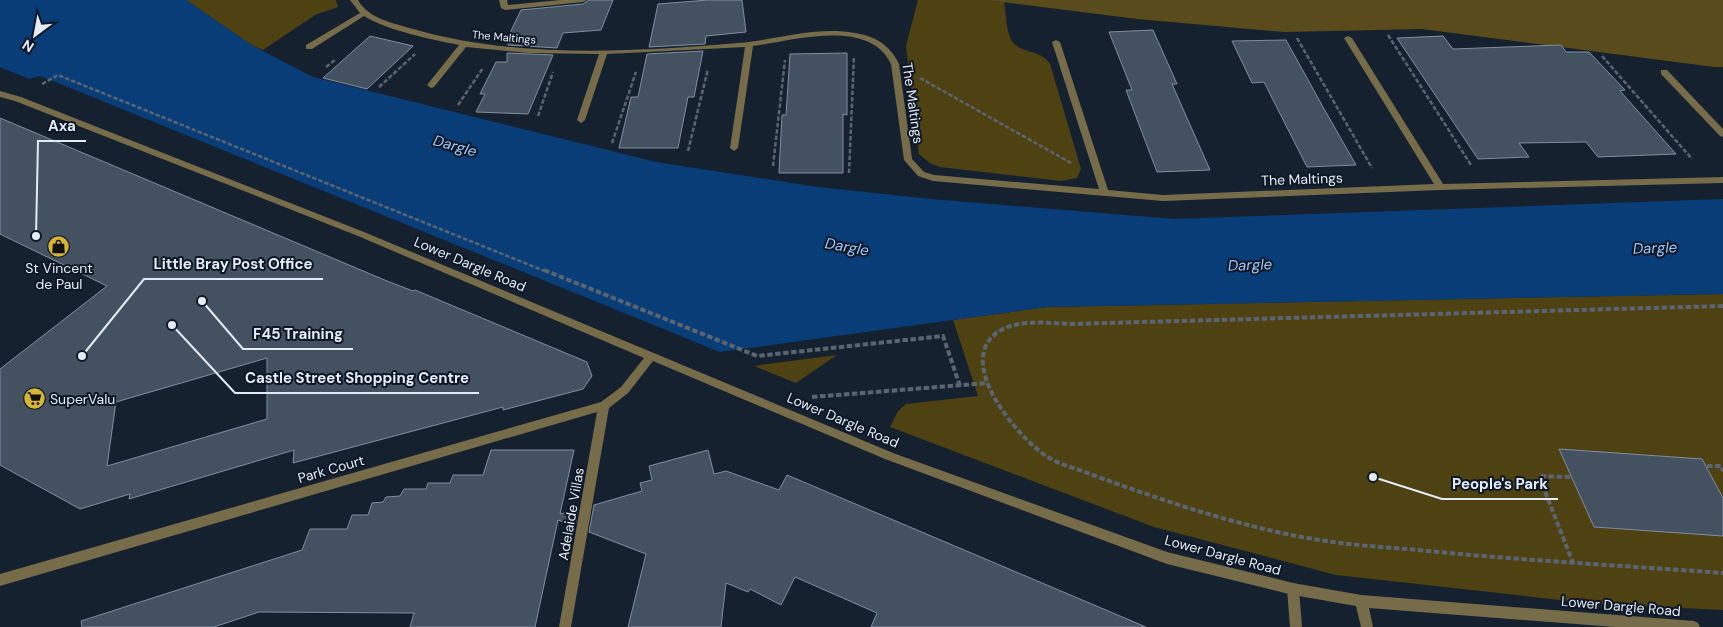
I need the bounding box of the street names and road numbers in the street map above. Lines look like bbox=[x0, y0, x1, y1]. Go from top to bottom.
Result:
street label: The Maltings bbox=[471, 27, 537, 47]
street label: The Maltings bbox=[898, 61, 928, 145]
street label: The Maltings bbox=[1261, 169, 1343, 189]
street label: Lower Dargle Road bbox=[411, 232, 529, 296]
street label: Lower Dargle Road bbox=[784, 388, 902, 452]
street label: Park Court bbox=[296, 451, 366, 487]
street label: Adelaide Villas bbox=[554, 466, 588, 562]
street label: Lower Dargle Road bbox=[1163, 531, 1283, 579]
street label: Lower Dargle Road bbox=[1561, 592, 1681, 620]

